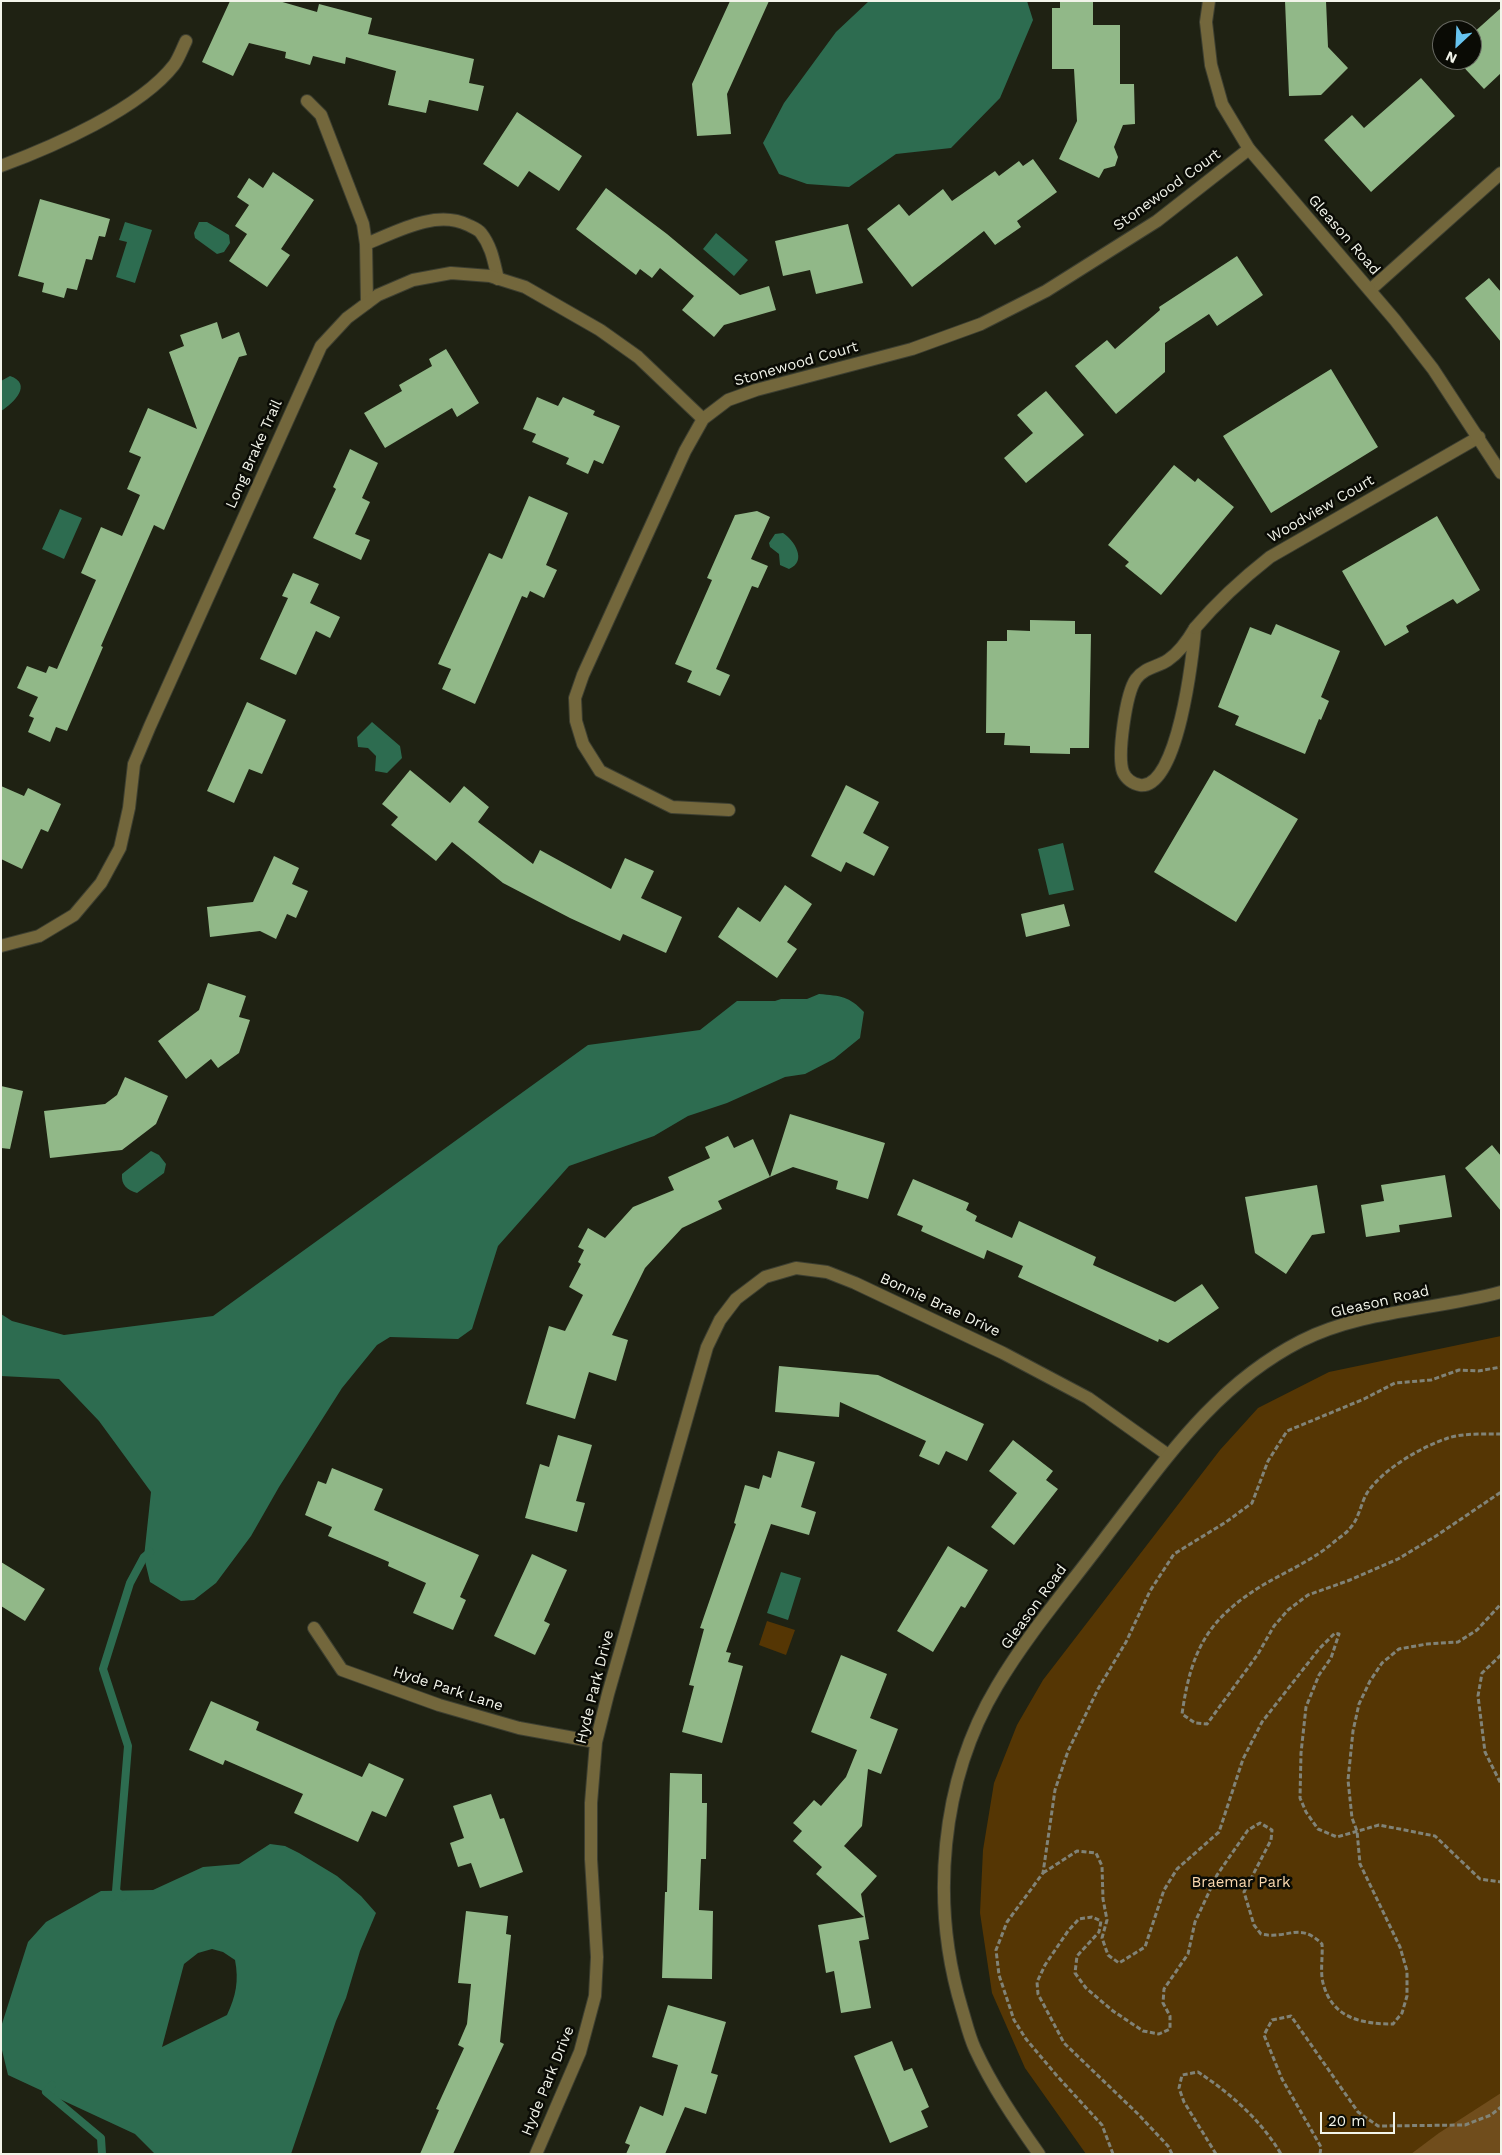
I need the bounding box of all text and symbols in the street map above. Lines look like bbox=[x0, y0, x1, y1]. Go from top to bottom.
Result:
north arrow bbox=[1432, 20, 1482, 70]
text: N bbox=[1443, 48, 1459, 67]
street label: Stonewood Court bbox=[1110, 145, 1224, 235]
street label: Gleason Road bbox=[1304, 191, 1384, 279]
street label: Stonewood Court bbox=[732, 338, 860, 390]
street label: Long Brake Trail bbox=[222, 397, 286, 511]
street label: Woodview Court bbox=[1265, 471, 1377, 547]
street label: Bonnie Brae Drive bbox=[877, 1269, 1003, 1341]
street label: Gleason Road bbox=[1329, 1282, 1431, 1322]
street label: Gleason Road bbox=[997, 1561, 1071, 1653]
street label: Hyde Park Drive bbox=[572, 1628, 618, 1746]
street label: Hyde Park Lane bbox=[391, 1663, 505, 1715]
park label: Braemar Park bbox=[1191, 1874, 1291, 1892]
street label: Hyde Park Drive bbox=[518, 2024, 578, 2138]
scale bar bbox=[1322, 2102, 1397, 2134]
text: 20 m bbox=[1328, 2112, 1366, 2130]

